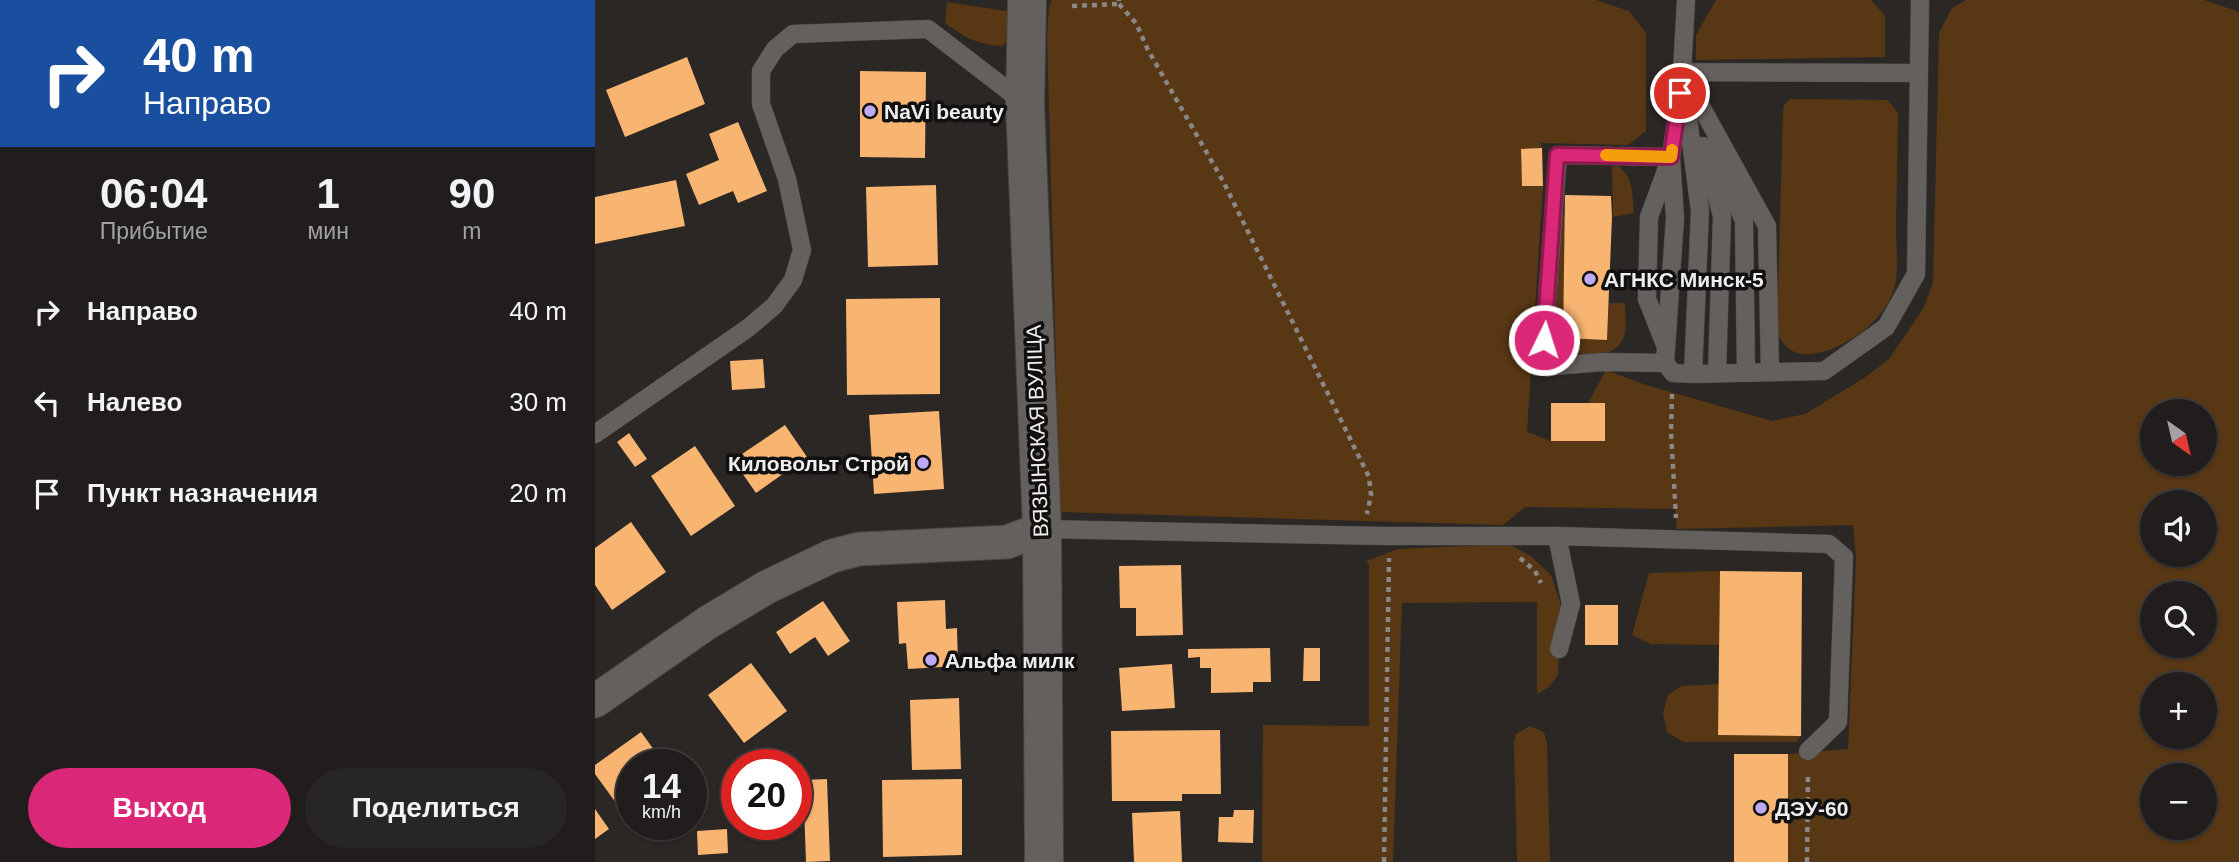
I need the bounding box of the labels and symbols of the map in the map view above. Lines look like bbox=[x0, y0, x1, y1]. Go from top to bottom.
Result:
pin bbox=[1650, 63, 1710, 123]
place label: NaVi beauty bbox=[884, 100, 1004, 123]
marker: NaVi beauty bbox=[862, 103, 878, 119]
place label: АГНКС Минск-5 bbox=[1604, 268, 1764, 291]
marker: АГНКС Минск-5 bbox=[1582, 271, 1598, 287]
position arrow bbox=[1507, 303, 1581, 377]
street label: ВЯЗЫНСКАЯ ВУЛІЦА bbox=[1022, 324, 1052, 538]
north arrow bbox=[2140, 399, 2217, 476]
place label: Киловольт Строй bbox=[728, 452, 909, 475]
marker: Киловольт Строй bbox=[915, 455, 931, 471]
place label: Альфа милк bbox=[945, 649, 1075, 672]
marker: Альфа милк bbox=[923, 652, 939, 668]
speed limit sign: 20 bbox=[721, 749, 812, 840]
place label: ДЭУ-60 bbox=[1775, 797, 1848, 820]
marker: ДЭУ-60 bbox=[1753, 800, 1769, 816]

